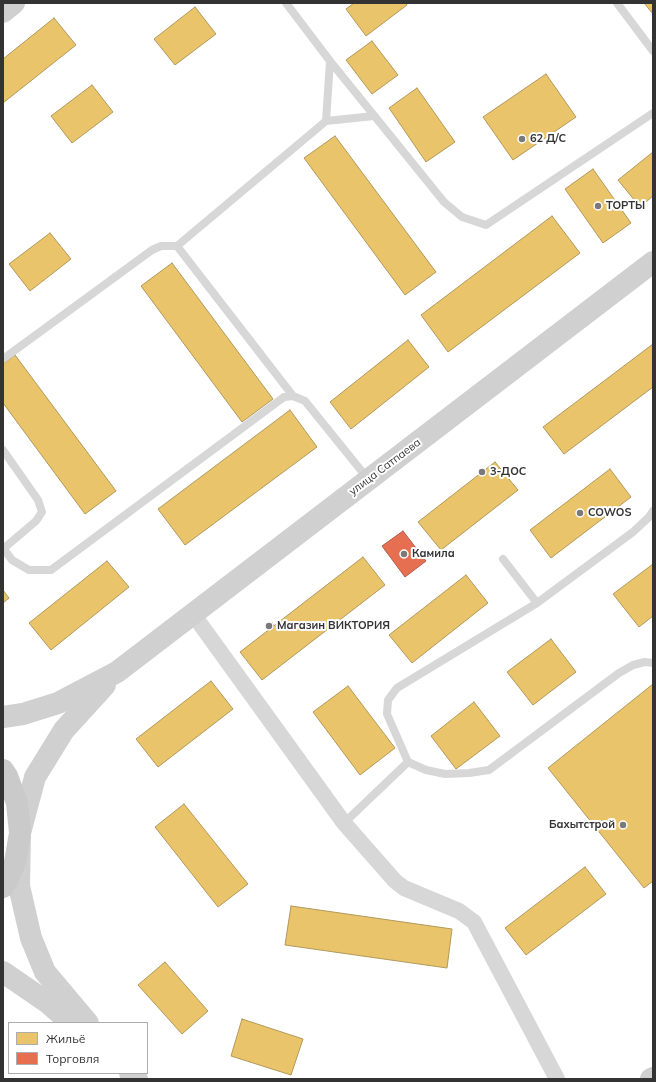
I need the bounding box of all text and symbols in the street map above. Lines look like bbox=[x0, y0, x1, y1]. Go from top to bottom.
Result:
place label: 62 Д/С bbox=[530, 132, 566, 146]
marker: 62 Д/С bbox=[517, 134, 527, 144]
place label: ТОРТЫ bbox=[606, 199, 645, 213]
marker: ТОРТЫ bbox=[593, 201, 603, 211]
street label: улица Сатпаева bbox=[347, 436, 423, 498]
place label: 3-ДОС bbox=[490, 465, 526, 479]
marker: 3-ДОС bbox=[477, 467, 487, 477]
place label: COWOS bbox=[588, 506, 632, 520]
marker: COWOS bbox=[575, 508, 585, 518]
place label: Камила bbox=[412, 547, 455, 561]
marker: Камила bbox=[399, 549, 409, 559]
place label: Магазин ВИКТОРИЯ bbox=[277, 619, 390, 633]
marker: Магазин ВИКТОРИЯ bbox=[264, 621, 274, 631]
place label: Бахытстрой bbox=[549, 818, 615, 832]
marker: Бахытстрой bbox=[618, 820, 628, 830]
legend bbox=[8, 1022, 148, 1074]
text: Жильё bbox=[46, 1031, 85, 1046]
text: Торговля bbox=[46, 1051, 99, 1066]

